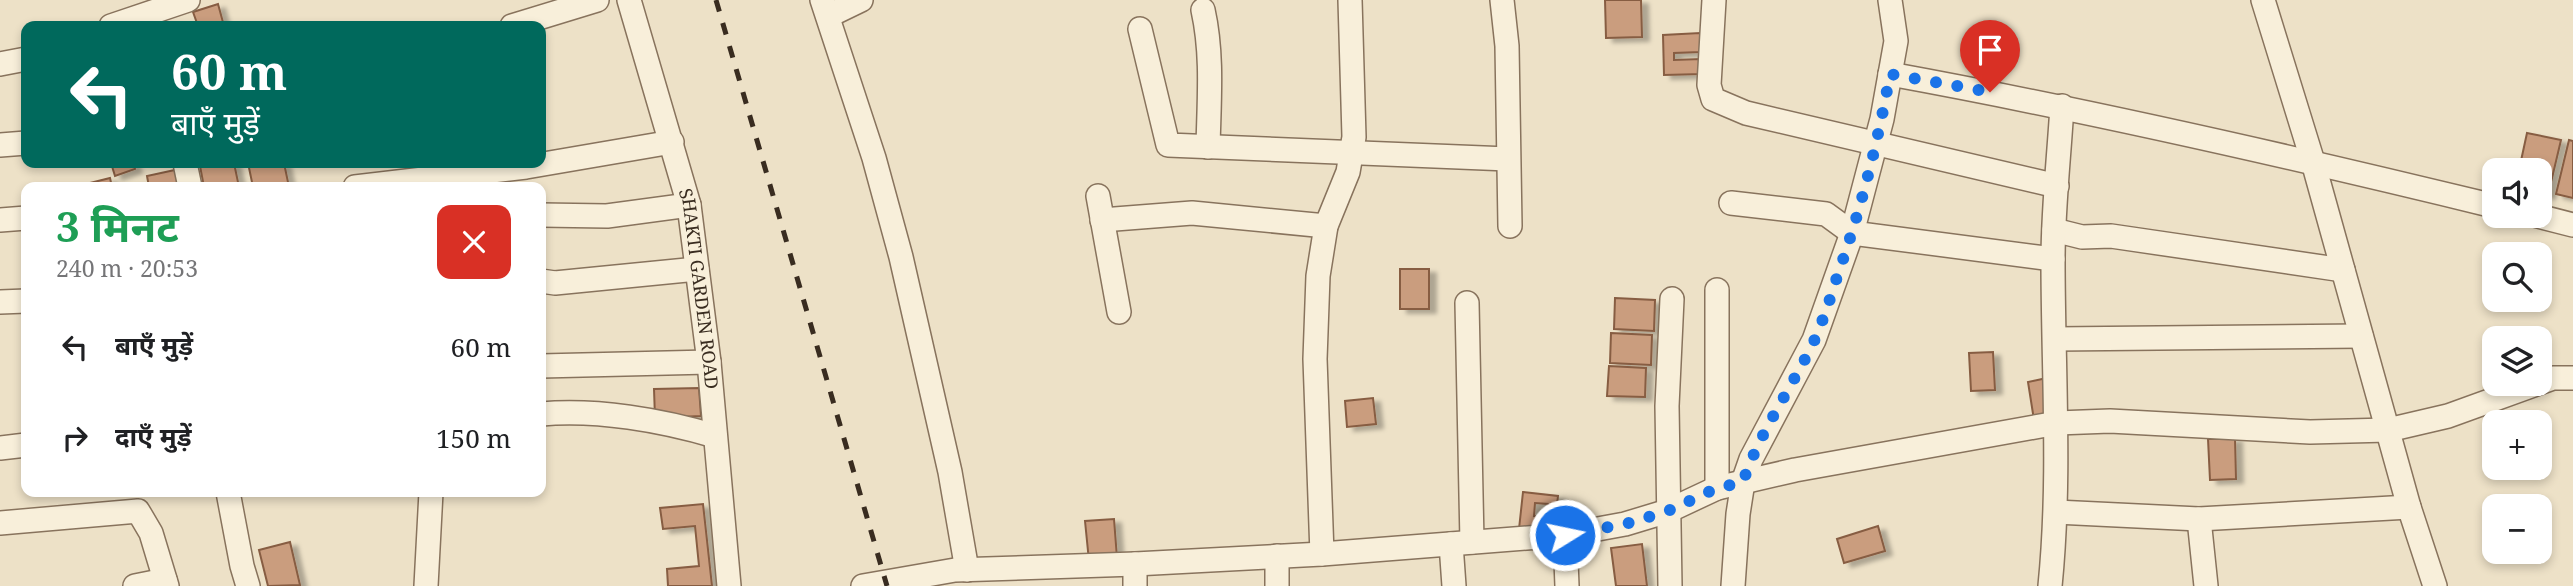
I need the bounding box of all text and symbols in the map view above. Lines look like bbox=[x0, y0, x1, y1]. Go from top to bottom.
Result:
pin bbox=[1960, 20, 2020, 92]
icon: arrive bbox=[1971, 31, 2009, 69]
text: 60 m bbox=[171, 38, 287, 104]
icon: left bbox=[56, 49, 147, 140]
text: बाएँ मुड़ें bbox=[171, 101, 260, 144]
map controls bbox=[2482, 158, 2552, 564]
button: sound bbox=[2482, 158, 2552, 228]
street label: SHAKTI GARDEN ROAD bbox=[674, 185, 724, 390]
text: 3 मिनट bbox=[56, 197, 179, 254]
button: close bbox=[437, 205, 511, 279]
button: search bbox=[2482, 242, 2552, 312]
text: 240 m · 20:53 bbox=[56, 252, 198, 284]
button: layers bbox=[2482, 326, 2552, 396]
text: बाएँ मुड़ें bbox=[115, 327, 193, 363]
icon: left bbox=[56, 328, 94, 366]
text: 60 m bbox=[451, 329, 511, 365]
button: + bbox=[2482, 410, 2552, 480]
text: दाएँ मुड़ें bbox=[115, 418, 192, 454]
icon: right bbox=[56, 419, 94, 457]
text: 150 m bbox=[436, 420, 511, 456]
button: − bbox=[2482, 494, 2552, 564]
position arrow bbox=[1528, 498, 1602, 572]

